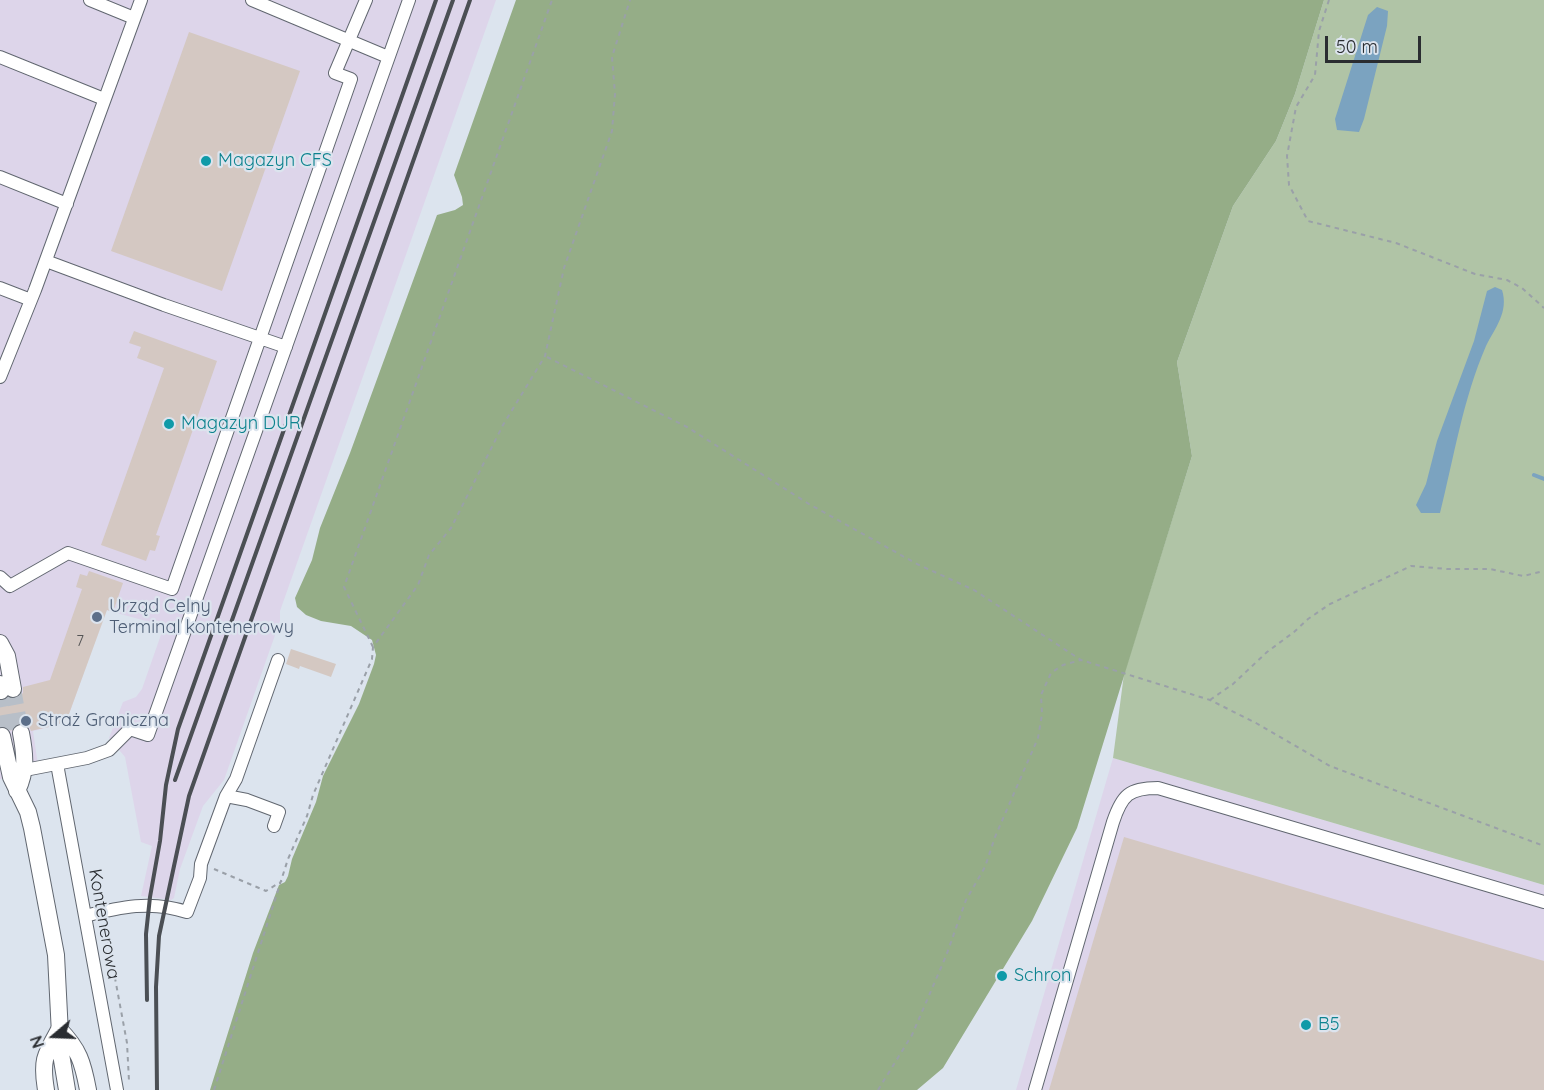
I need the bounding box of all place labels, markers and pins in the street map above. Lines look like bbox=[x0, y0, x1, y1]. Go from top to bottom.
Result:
place label: Magazyn CFS bbox=[218, 150, 332, 172]
marker: Magazyn CFS bbox=[199, 154, 213, 168]
place label: Magazyn DUR bbox=[181, 413, 301, 435]
marker: Magazyn DUR bbox=[162, 417, 176, 431]
place label: Urząd Celny Terminal kontenerowy bbox=[109, 596, 294, 638]
marker: Urząd Celny Terminal kontenerowy bbox=[90, 610, 104, 624]
place label: Straż Graniczna bbox=[38, 710, 169, 732]
marker: Straż Graniczna bbox=[19, 714, 33, 728]
place label: Schron bbox=[1014, 965, 1071, 987]
marker: Schron bbox=[995, 969, 1009, 983]
place label: B5 bbox=[1318, 1014, 1340, 1036]
marker: B5 bbox=[1299, 1018, 1313, 1032]

